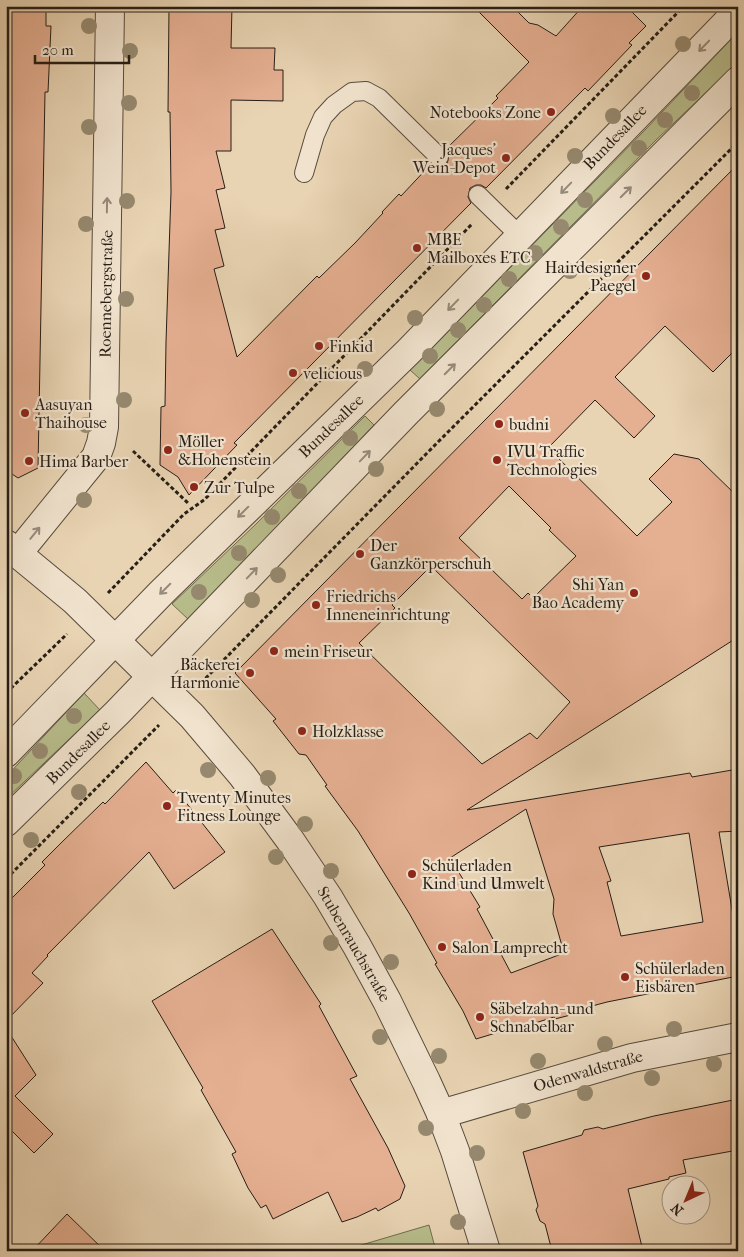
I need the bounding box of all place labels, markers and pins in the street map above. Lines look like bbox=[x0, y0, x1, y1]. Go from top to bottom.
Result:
place label: Notebooks Zone bbox=[430, 103, 541, 122]
marker: Notebooks Zone bbox=[545, 106, 557, 118]
place label: Jacques' Wein-Depot bbox=[412, 140, 496, 177]
marker: Jacques' Wein-Depot bbox=[500, 152, 512, 164]
place label: MBE Mailboxes ETC bbox=[427, 230, 531, 267]
marker: MBE Mailboxes ETC bbox=[411, 242, 423, 254]
place label: Hairdesigner Paegel bbox=[545, 258, 637, 295]
marker: Hairdesigner Paegel bbox=[640, 270, 652, 282]
place label: Finkid bbox=[329, 337, 373, 356]
marker: Finkid bbox=[313, 340, 325, 352]
place label: velicious bbox=[303, 364, 362, 383]
marker: velicious bbox=[287, 367, 299, 379]
place label: Aasuyan Thaihouse bbox=[34, 395, 107, 432]
marker: Aasuyan Thaihouse bbox=[19, 407, 31, 419]
place label: budni bbox=[508, 415, 549, 434]
marker: budni bbox=[493, 418, 505, 430]
place label: Möller &Hohenstein bbox=[178, 432, 272, 469]
place label: IVU Traffic Technologies bbox=[507, 442, 597, 479]
marker: Möller &Hohenstein bbox=[162, 444, 174, 456]
place label: Hima Barber bbox=[39, 452, 128, 471]
marker: IVU Traffic Technologies bbox=[491, 454, 503, 466]
marker: Hima Barber bbox=[23, 455, 35, 467]
place label: Zur Tulpe bbox=[204, 478, 275, 497]
marker: Zur Tulpe bbox=[188, 481, 200, 493]
place label: Der Ganzkörperschuh bbox=[370, 536, 491, 573]
marker: Der Ganzkörperschuh bbox=[354, 548, 366, 560]
place label: Shi Yan Bao Academy bbox=[532, 575, 625, 612]
place label: Friedrichs Inneneinrichtung bbox=[326, 587, 450, 624]
marker: Shi Yan Bao Academy bbox=[628, 587, 640, 599]
marker: Friedrichs Inneneinrichtung bbox=[310, 599, 322, 611]
place label: mein Friseur bbox=[284, 642, 373, 661]
marker: mein Friseur bbox=[268, 645, 280, 657]
place label: Bäckerei Harmonie bbox=[170, 655, 240, 692]
marker: Bäckerei Harmonie bbox=[244, 667, 256, 679]
place label: Holzklasse bbox=[312, 722, 384, 741]
marker: Holzklasse bbox=[296, 725, 308, 737]
place label: Twenty Minutes Fitness Lounge bbox=[177, 788, 291, 825]
marker: Twenty Minutes Fitness Lounge bbox=[161, 800, 173, 812]
place label: Schülerladen Kind und Umwelt bbox=[422, 856, 545, 893]
marker: Schülerladen Kind und Umwelt bbox=[406, 868, 418, 880]
place label: Salon Lamprecht bbox=[452, 938, 568, 957]
marker: Salon Lamprecht bbox=[436, 941, 448, 953]
place label: Schülerladen Eisbären bbox=[635, 959, 725, 996]
marker: Schülerladen Eisbären bbox=[619, 971, 631, 983]
place label: Säbelzahn- und Schnabelbar bbox=[490, 999, 594, 1036]
marker: Säbelzahn- und Schnabelbar bbox=[474, 1011, 486, 1023]

